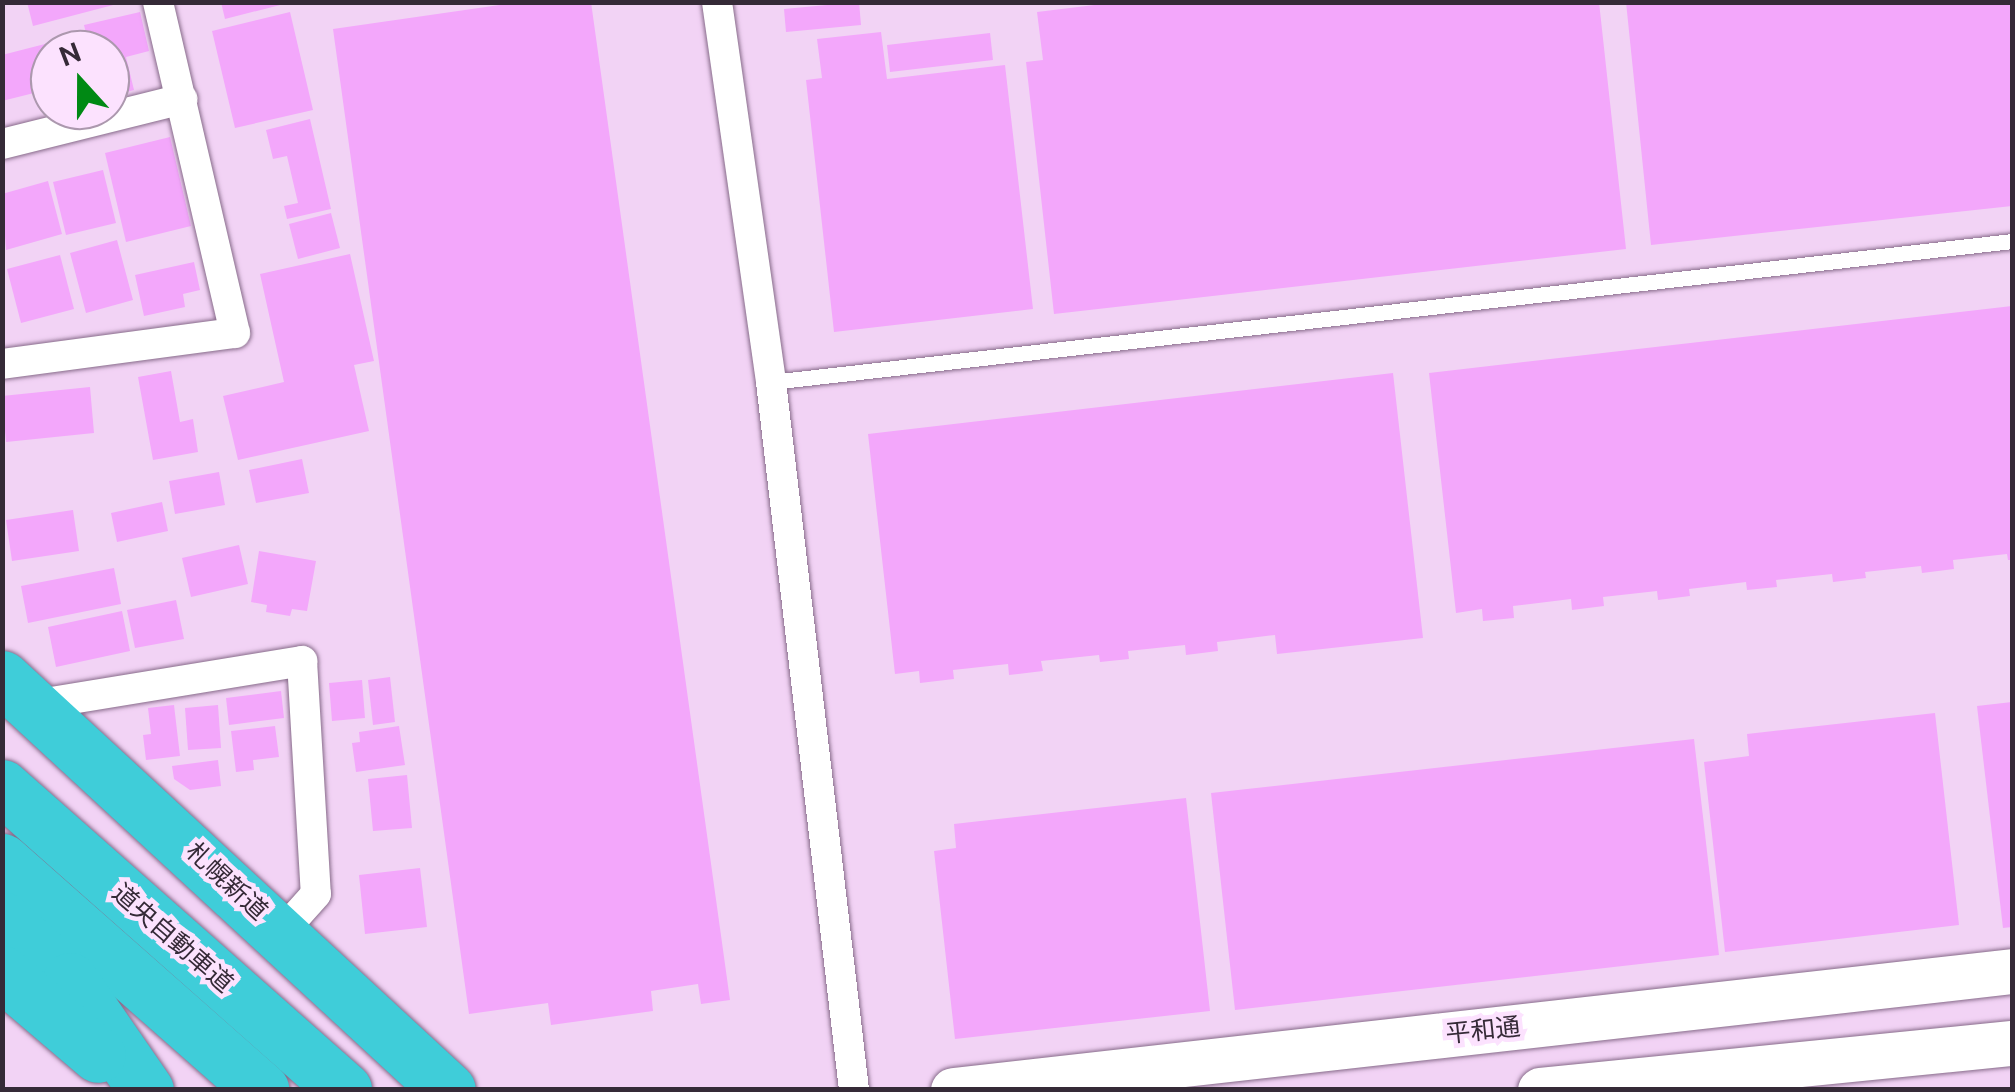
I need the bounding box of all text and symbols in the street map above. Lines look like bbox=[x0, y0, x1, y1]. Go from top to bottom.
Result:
north arrow bbox=[30, 30, 130, 130]
text: N bbox=[54, 35, 85, 72]
street label: 札幌新道 bbox=[180, 836, 274, 926]
street label: 道央自動車道 bbox=[107, 877, 239, 999]
street label: 平和通 bbox=[1444, 1011, 1522, 1049]

